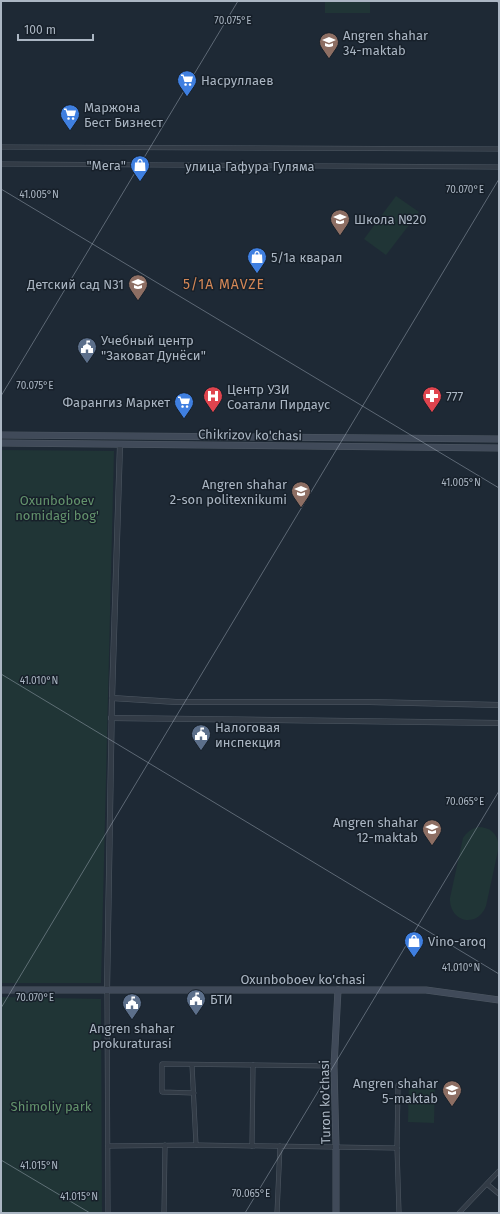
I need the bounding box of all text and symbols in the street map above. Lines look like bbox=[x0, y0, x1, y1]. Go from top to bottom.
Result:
text: 70.075°E bbox=[214, 15, 252, 27]
scale bar bbox=[18, 16, 93, 42]
text: 100 m bbox=[24, 23, 56, 37]
place label: Angren shahar 34-maktab bbox=[343, 28, 428, 58]
school or university icon: Angren shahar 34-maktab bbox=[318, 31, 340, 59]
supermarket icon: Насруллаев bbox=[176, 69, 198, 97]
place label: Насруллаев bbox=[201, 73, 274, 88]
place label: Маржона Бест Бизнест bbox=[84, 100, 163, 130]
supermarket icon: Маржона Бест Бизнест bbox=[59, 103, 81, 131]
shop icon: "Мега" bbox=[129, 154, 151, 182]
place label: "Мега" bbox=[86, 158, 126, 173]
street label: улица Гафура Гуляма bbox=[185, 159, 315, 174]
text: 70.070°E bbox=[446, 184, 484, 196]
text: 41.005°N bbox=[19, 189, 59, 201]
school or university icon: Школа №20 bbox=[329, 208, 351, 236]
place label: Школа №20 bbox=[354, 212, 426, 227]
shop icon: 5/1а кварал bbox=[246, 246, 268, 274]
place label: 5/1а кварал bbox=[271, 250, 343, 265]
school or university icon: Детский сад N31 bbox=[127, 273, 149, 301]
district label: 5/1A MAVZE bbox=[183, 276, 265, 293]
place label: Детский сад N31 bbox=[26, 277, 124, 292]
place label: Учебный центр "Заковат Дунёси" bbox=[101, 333, 206, 363]
public building icon: Учебный центр "Заковат Дунёси" bbox=[76, 336, 98, 364]
text: 70.075°E bbox=[16, 380, 54, 392]
place label: Центр УЗИ Соатали Пирдаус bbox=[227, 382, 330, 412]
hospital icon: Центр УЗИ Соатали Пирдаус bbox=[202, 385, 224, 413]
pharmacy icon: 777 bbox=[421, 385, 443, 413]
place label: 777 bbox=[446, 389, 464, 404]
supermarket icon: Фарангиз Маркет bbox=[173, 391, 195, 419]
place label: Фарангиз Маркет bbox=[63, 395, 170, 410]
street label: Chikrizov ko'chasi bbox=[198, 427, 302, 443]
place label: Angren shahar 2-son politexnikumi bbox=[170, 477, 287, 507]
text: 41.005°N bbox=[441, 477, 481, 489]
school or university icon: Angren shahar 2-son politexnikumi bbox=[290, 480, 312, 508]
park label: Oxunboboev nomidagi bog' bbox=[15, 493, 99, 523]
text: 41.010°N bbox=[20, 675, 58, 687]
place label: Налоговая инспекция bbox=[215, 720, 281, 750]
public building icon: Налоговая инспекция bbox=[190, 723, 212, 751]
text: 70.065°E bbox=[446, 796, 484, 808]
place label: Angren shahar 12-maktab bbox=[333, 815, 418, 845]
school or university icon: Angren shahar 12-maktab bbox=[421, 818, 443, 846]
shop icon: Vino-aroq bbox=[403, 930, 425, 958]
place label: Vino-aroq bbox=[428, 934, 486, 949]
text: 41.010°N bbox=[442, 962, 480, 974]
street label: Oxunboboev ko'chasi bbox=[241, 972, 366, 987]
public building icon: БТИ bbox=[185, 988, 207, 1016]
text: 70.070°E bbox=[16, 992, 54, 1004]
public building icon: Angren shahar prokuraturasi bbox=[121, 992, 143, 1020]
place label: БТИ bbox=[210, 992, 233, 1007]
place label: Angren shahar prokuraturasi bbox=[89, 1021, 175, 1051]
street label: Turon ko'chasi bbox=[317, 1060, 333, 1144]
place label: Angren shahar 5-maktab bbox=[353, 1076, 438, 1106]
school or university icon: Angren shahar 5-maktab bbox=[441, 1079, 463, 1107]
park label: Shimoliy park bbox=[11, 1099, 92, 1114]
text: 41.015°N bbox=[20, 1160, 58, 1172]
text: 70.065°E bbox=[232, 1188, 270, 1200]
text: 41.015°N bbox=[60, 1191, 98, 1203]

